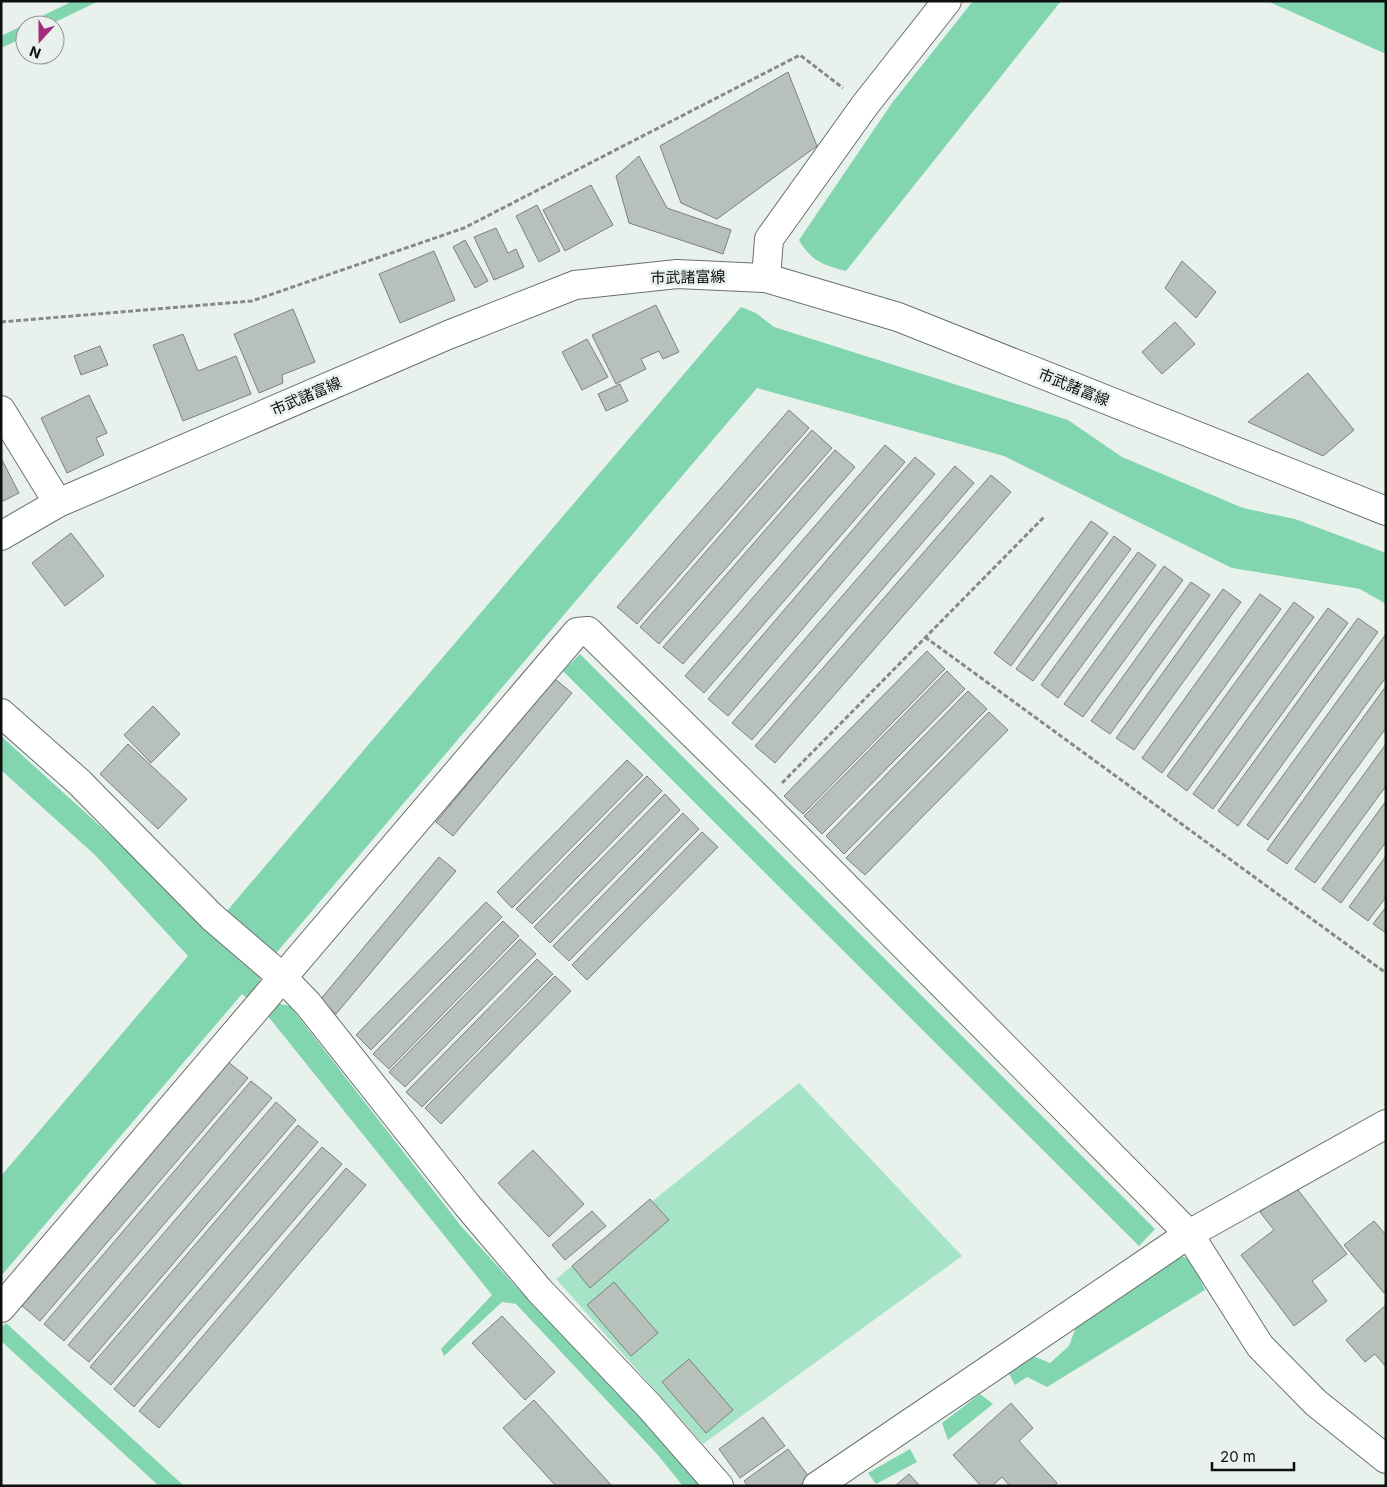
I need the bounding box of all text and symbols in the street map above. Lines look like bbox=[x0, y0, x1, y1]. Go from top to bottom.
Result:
north arrow bbox=[15, 15, 65, 65]
text: N bbox=[27, 43, 43, 62]
street label: 市武諸富線 bbox=[650, 267, 726, 287]
street label: 市武諸富線 bbox=[1036, 364, 1112, 410]
street label: 市武諸富線 bbox=[268, 373, 344, 419]
scale bar bbox=[1212, 1440, 1294, 1472]
text: 20 m bbox=[1220, 1447, 1256, 1466]

